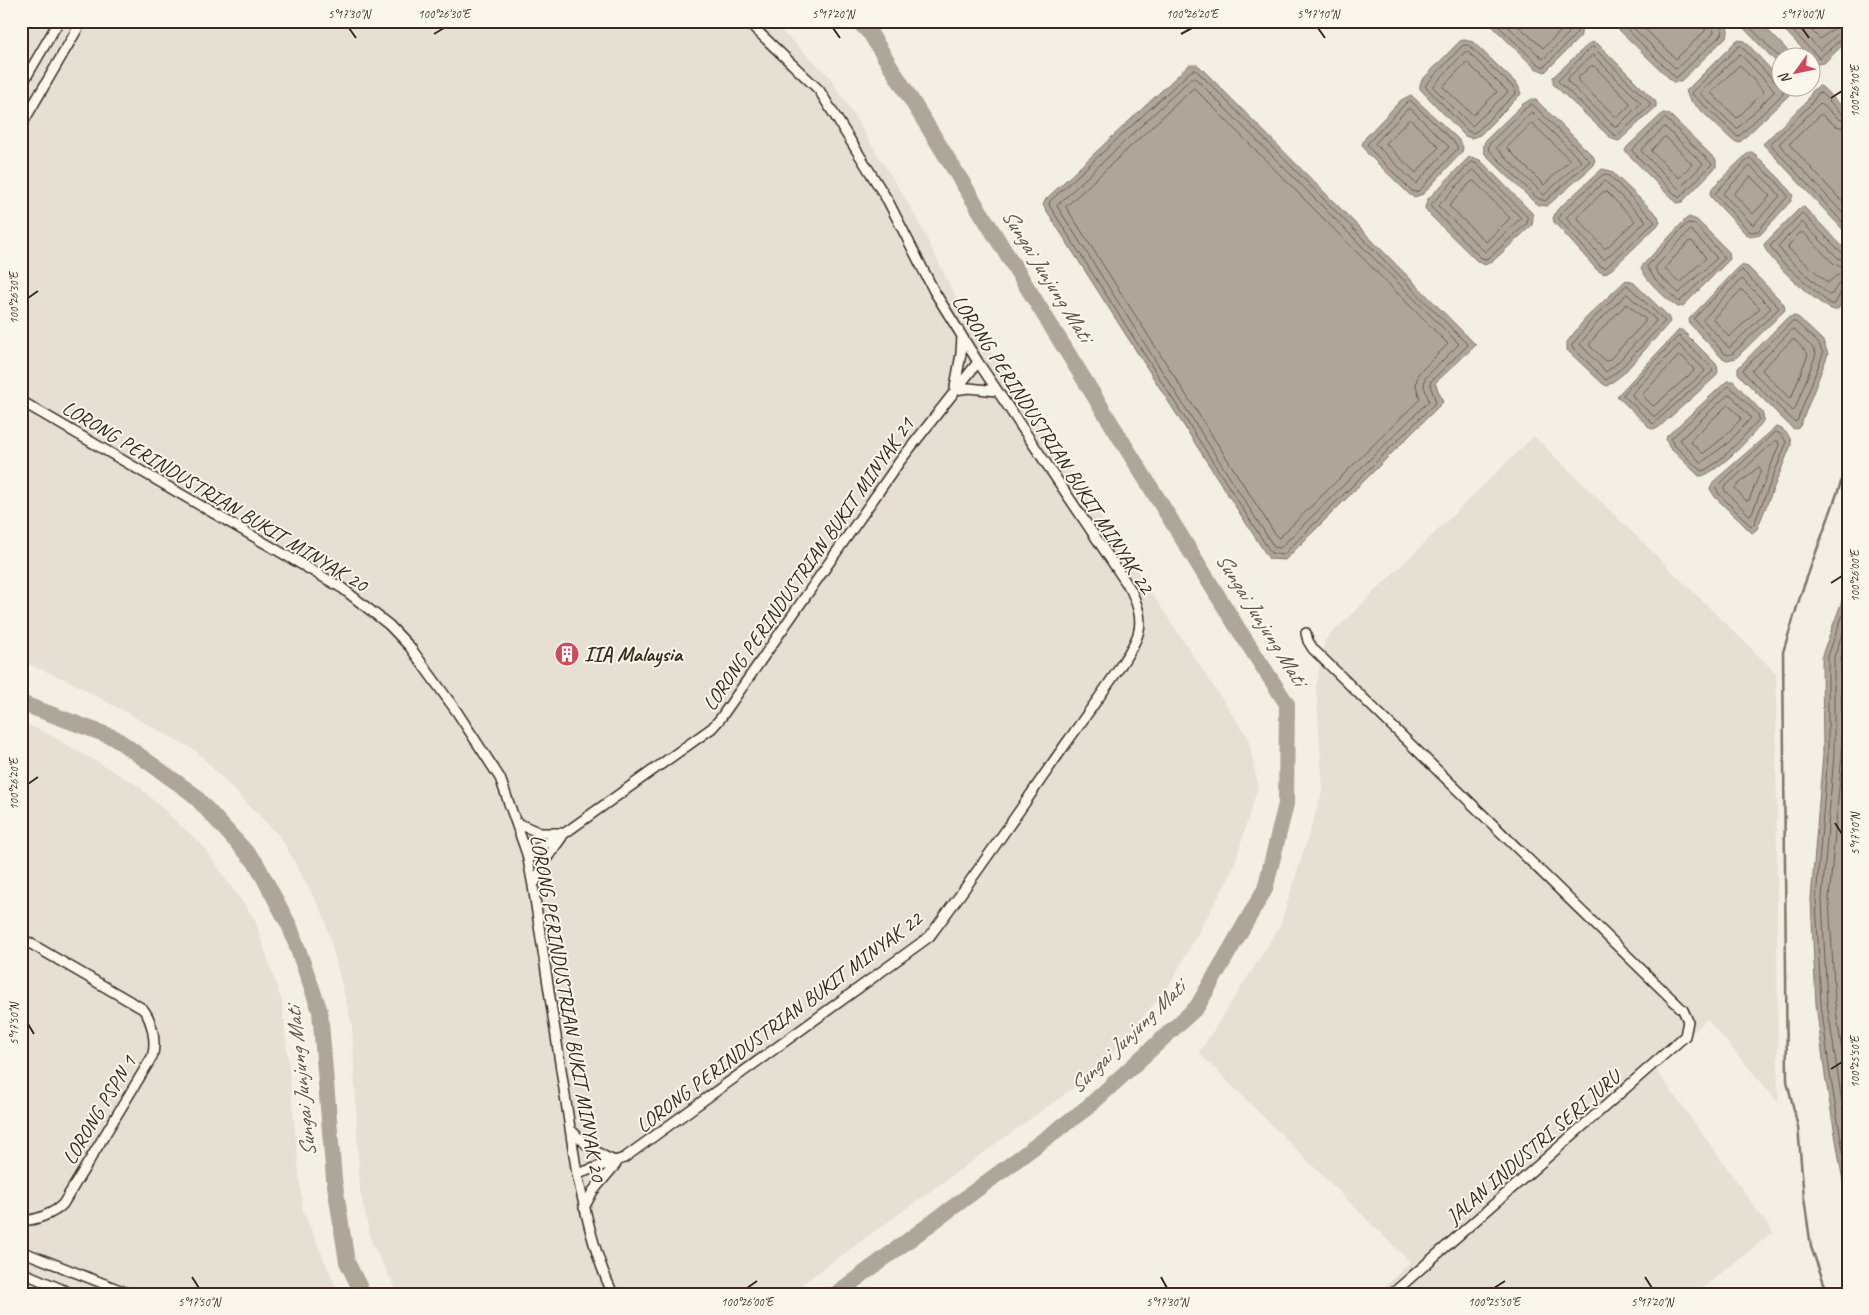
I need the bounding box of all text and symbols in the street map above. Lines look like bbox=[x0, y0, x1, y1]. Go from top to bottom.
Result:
text: 5°17'30"N bbox=[328, 6, 372, 22]
text: 100°26'30"E bbox=[418, 6, 472, 22]
text: 5°17'20"N bbox=[812, 6, 856, 22]
text: 100°26'20"E bbox=[1166, 6, 1220, 22]
text: 5°17'10"N bbox=[1297, 6, 1341, 22]
text: 5°17'00"N bbox=[1781, 6, 1825, 22]
north arrow bbox=[1772, 48, 1822, 98]
text: 100°26'10"E bbox=[1847, 63, 1863, 117]
text: N bbox=[1775, 69, 1795, 87]
water label: Sungai Junjung Mati bbox=[995, 204, 1102, 351]
text: 100°26'30"E bbox=[6, 270, 22, 324]
street label: LORONG PERINDUSTRIAN BUKIT MINYAK 22 bbox=[946, 289, 1160, 600]
street label: LORONG PERINDUSTRIAN BUKIT MINYAK 20 bbox=[58, 394, 374, 598]
street label: LORONG PERINDUSTRIAN BUKIT MINYAK 21 bbox=[697, 411, 920, 715]
water label: Sungai Junjung Mati bbox=[1209, 548, 1316, 695]
text: 100°26'00"E bbox=[1847, 548, 1863, 602]
building icon: IIA Malaysia bbox=[554, 641, 580, 667]
place label: IIA Malaysia bbox=[584, 641, 684, 668]
text: 100°26'20"E bbox=[6, 756, 22, 810]
text: 5°17'10"N bbox=[1847, 811, 1863, 855]
street label: LORONG PERINDUSTRIAN BUKIT MINYAK 20 bbox=[525, 833, 612, 1185]
street label: LORONG PERINDUSTRIAN BUKIT MINYAK 22 bbox=[631, 905, 928, 1138]
water label: Sungai Junjung Mati bbox=[1063, 970, 1195, 1099]
water label: Sungai Junjung Mati bbox=[279, 1000, 323, 1158]
text: 5°17'50"N bbox=[6, 1001, 22, 1045]
text: 100°25'50"E bbox=[1847, 1034, 1863, 1088]
street label: LORONG PSPN 1 bbox=[56, 1050, 142, 1169]
street label: JALAN INDUSTRI SERI JURU bbox=[1440, 1063, 1627, 1230]
text: 5°17'50"N bbox=[178, 1294, 222, 1310]
text: 100°26'00"E bbox=[721, 1294, 775, 1310]
text: 5°17'30"N bbox=[1146, 1294, 1190, 1310]
text: 100°25'50"E bbox=[1468, 1294, 1522, 1310]
text: 5°17'20"N bbox=[1631, 1294, 1675, 1310]

